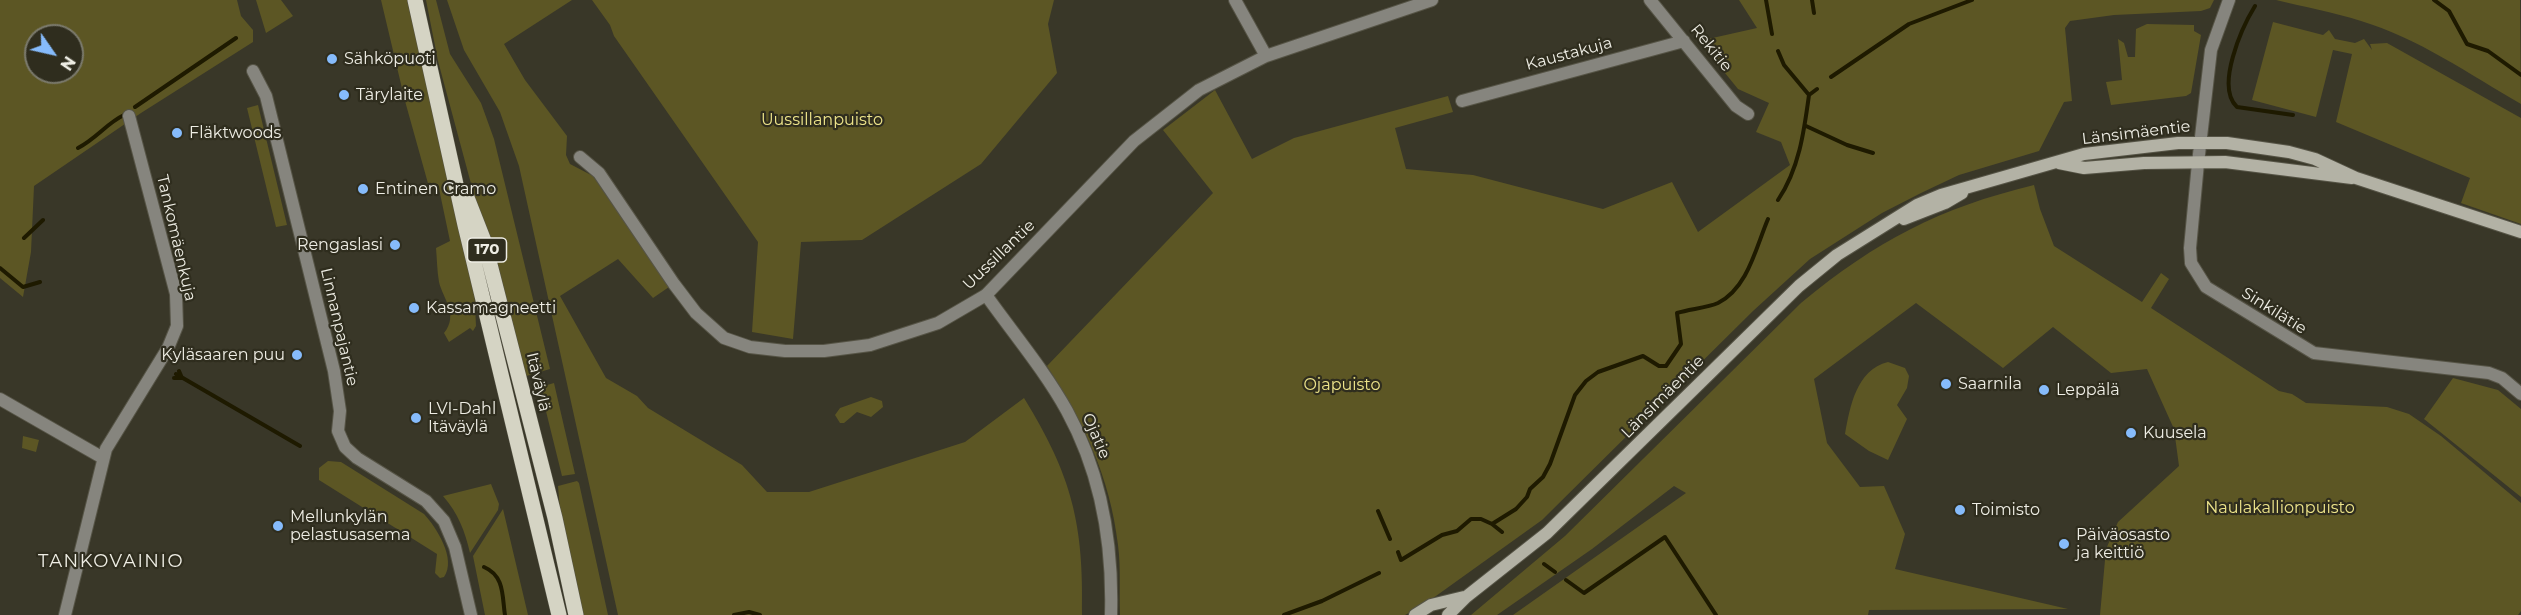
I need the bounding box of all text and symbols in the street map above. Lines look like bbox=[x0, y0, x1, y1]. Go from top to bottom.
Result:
street label: Rekitie bbox=[1686, 20, 1736, 76]
north arrow bbox=[24, 24, 84, 84]
street label: Kaustakuja bbox=[1524, 33, 1614, 75]
place label: Sähköpuoti bbox=[344, 49, 436, 69]
marker: Sähköpuoti bbox=[325, 52, 339, 66]
text: N bbox=[56, 53, 79, 74]
place label: Tärylaite bbox=[356, 85, 423, 105]
marker: Tärylaite bbox=[337, 88, 351, 102]
park label: Uussillanpuisto bbox=[761, 110, 883, 130]
street label: Länsimäentie bbox=[2081, 117, 2191, 149]
place label: Fläktwoods bbox=[189, 123, 281, 143]
marker: Fläktwoods bbox=[170, 126, 184, 140]
street label: Tankomäenkuja bbox=[152, 173, 200, 303]
place label: Entinen Cramo bbox=[375, 179, 496, 199]
marker: Entinen Cramo bbox=[356, 182, 370, 196]
street label: Uussillantie bbox=[959, 216, 1039, 294]
place label: Rengaslasi bbox=[297, 235, 383, 255]
marker: Rengaslasi bbox=[388, 238, 402, 252]
road number: 170 bbox=[468, 238, 506, 262]
street label: Linnanpajantie bbox=[316, 266, 362, 388]
street label: Sinkilätie bbox=[2238, 284, 2310, 338]
place label: Kassamagneetti bbox=[426, 298, 556, 318]
marker: Kassamagneetti bbox=[407, 301, 421, 315]
place label: Kyläsaaren puu bbox=[161, 345, 285, 365]
marker: Kyläsaaren puu bbox=[290, 348, 304, 362]
street label: Itäväylä bbox=[522, 351, 554, 413]
street label: Länsimäentie bbox=[1618, 352, 1708, 442]
place label: Saarnila bbox=[1958, 374, 2022, 394]
park label: Ojapuisto bbox=[1303, 375, 1381, 395]
marker: Saarnila bbox=[1939, 377, 1953, 391]
place label: Leppälä bbox=[2056, 380, 2120, 400]
marker: Leppälä bbox=[2037, 383, 2051, 397]
place label: LVI-Dahl Itäväylä bbox=[428, 399, 496, 437]
street label: Ojatie bbox=[1078, 410, 1114, 462]
marker: LVI-Dahl Itäväylä bbox=[409, 411, 423, 425]
place label: Kuusela bbox=[2143, 423, 2207, 443]
marker: Kuusela bbox=[2124, 426, 2138, 440]
park label: Naulakallionpuisto bbox=[2205, 498, 2355, 518]
place label: Toimisto bbox=[1972, 500, 2040, 520]
marker: Toimisto bbox=[1953, 503, 1967, 517]
place label: Mellunkylän pelastusasema bbox=[290, 507, 410, 545]
marker: Mellunkylän pelastusasema bbox=[271, 519, 285, 533]
place label: Päiväosasto ja keittiö bbox=[2076, 525, 2170, 563]
marker: Päiväosasto ja keittiö bbox=[2057, 537, 2071, 551]
district label: TANKOVAINIO bbox=[38, 551, 184, 573]

